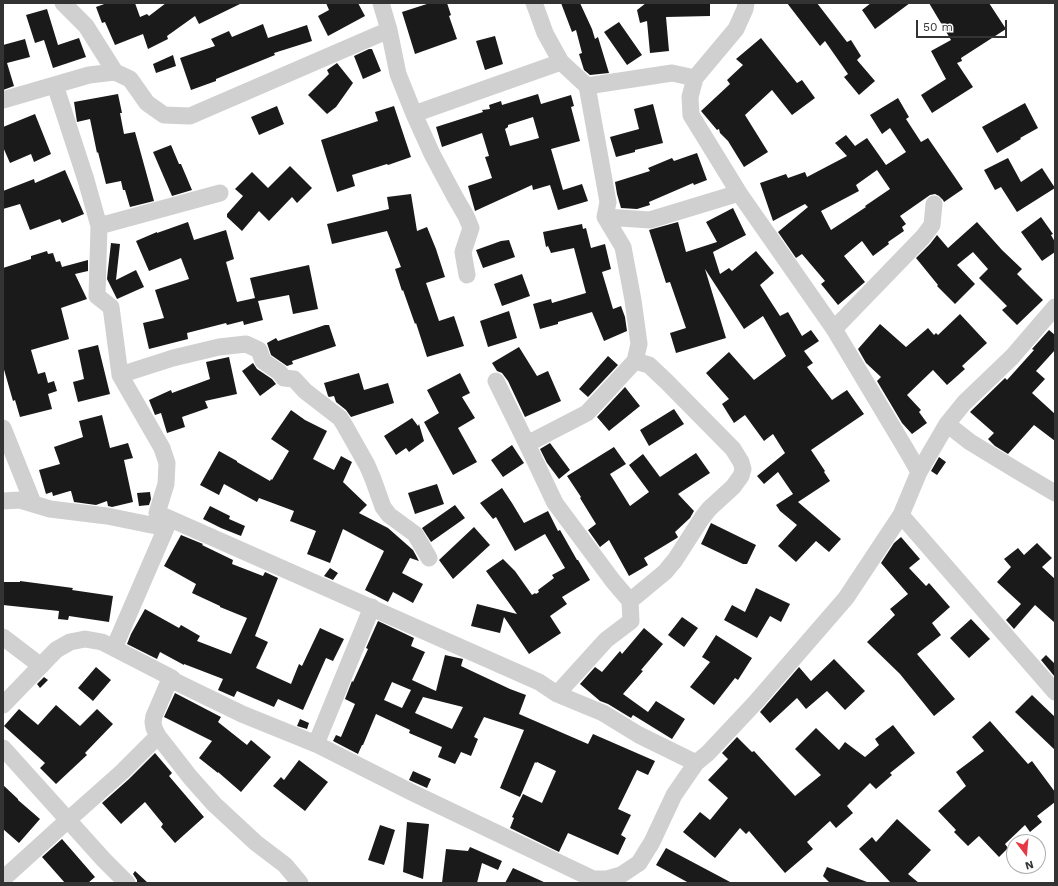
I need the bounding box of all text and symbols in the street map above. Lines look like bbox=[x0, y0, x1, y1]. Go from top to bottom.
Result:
scale bar bbox=[918, 12, 1009, 38]
text: 50 m bbox=[923, 20, 953, 34]
north arrow bbox=[1006, 834, 1046, 874]
text: N bbox=[1023, 858, 1035, 872]

